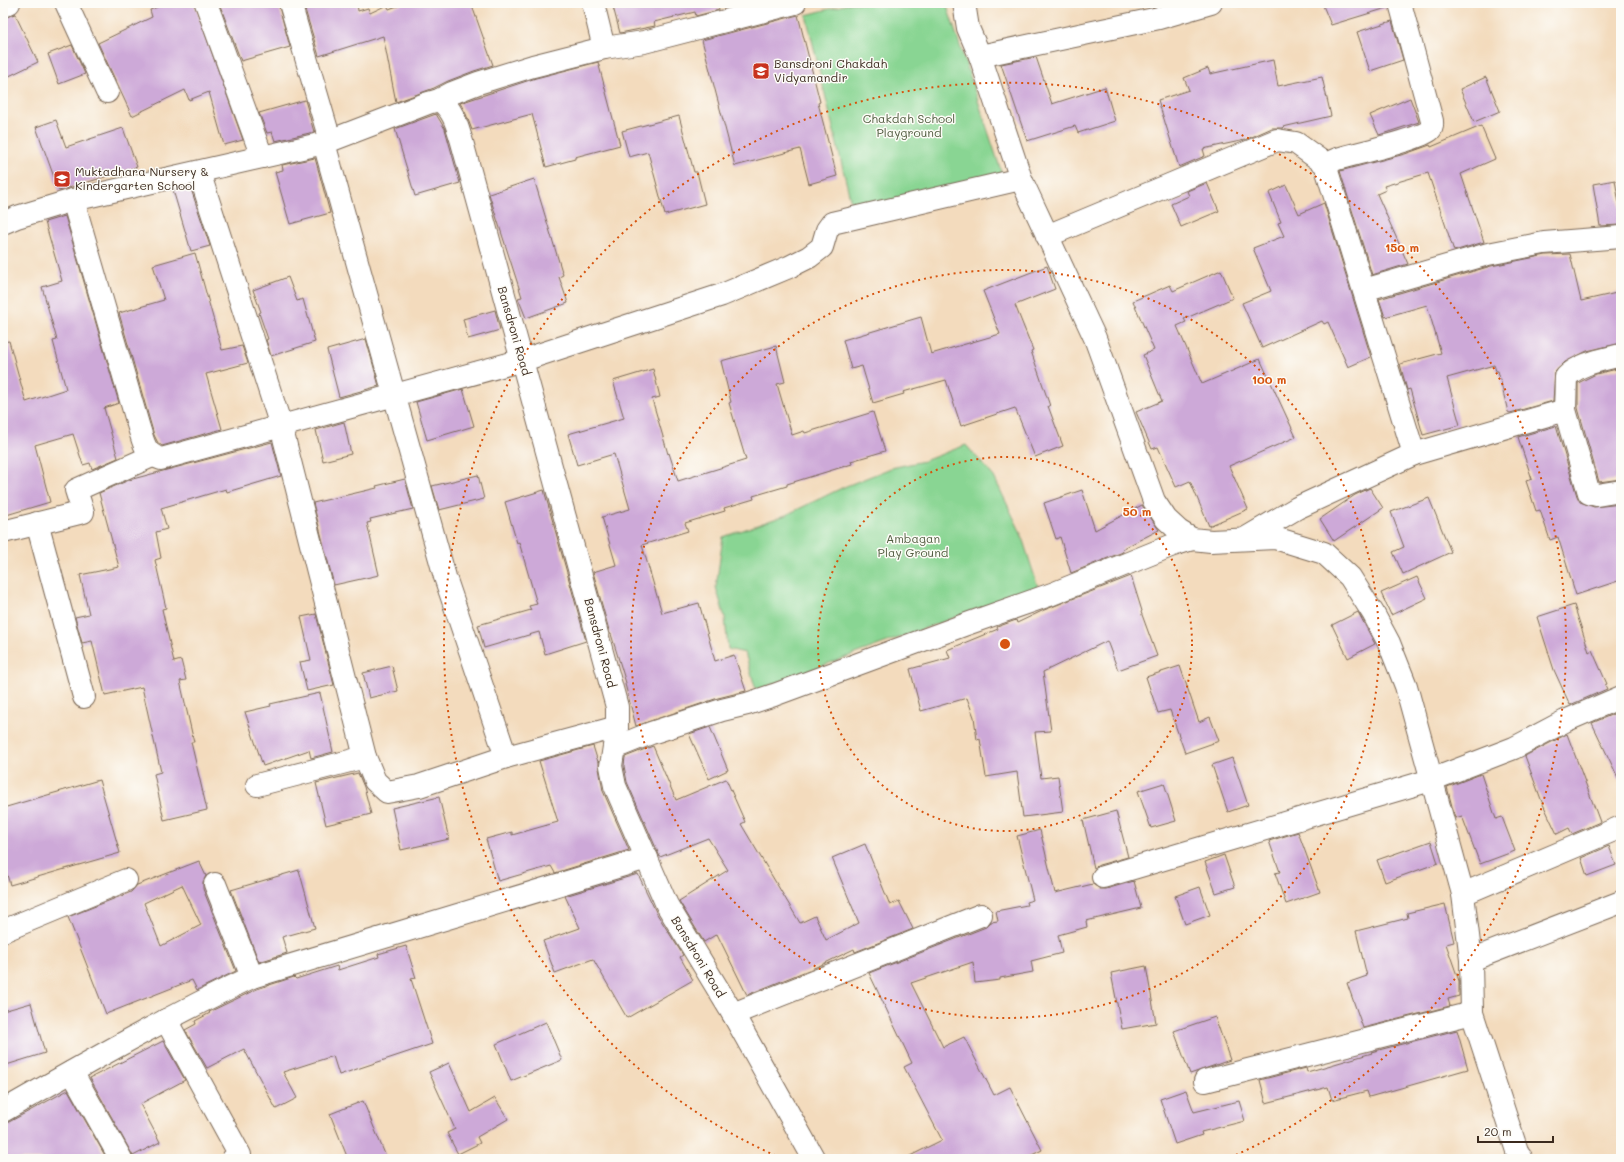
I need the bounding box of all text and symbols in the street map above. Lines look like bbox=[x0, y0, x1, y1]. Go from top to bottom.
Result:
place label: Bansdroni Chakdah Vidyamandir bbox=[774, 55, 888, 85]
school or university icon: Bansdroni Chakdah Vidyamandir bbox=[751, 61, 771, 81]
park label: Chakdah School Playground bbox=[863, 110, 955, 140]
place label: Muktadhara Nursery & Kindergarten School bbox=[75, 163, 209, 193]
school or university icon: Muktadhara Nursery & Kindergarten School bbox=[52, 169, 72, 189]
text: 150 m bbox=[1385, 239, 1419, 255]
street label: Bansdroni Road bbox=[495, 284, 535, 378]
text: 100 m bbox=[1252, 371, 1286, 387]
text: 50 m bbox=[1123, 503, 1151, 519]
park label: Ambagan Play Ground bbox=[878, 530, 949, 560]
street label: Bansdroni Road bbox=[581, 596, 621, 690]
centre of rings bbox=[998, 637, 1012, 651]
street label: Bansdroni Road bbox=[668, 913, 730, 1000]
scale bar bbox=[1478, 1118, 1553, 1144]
text: 20 m bbox=[1484, 1123, 1512, 1139]

